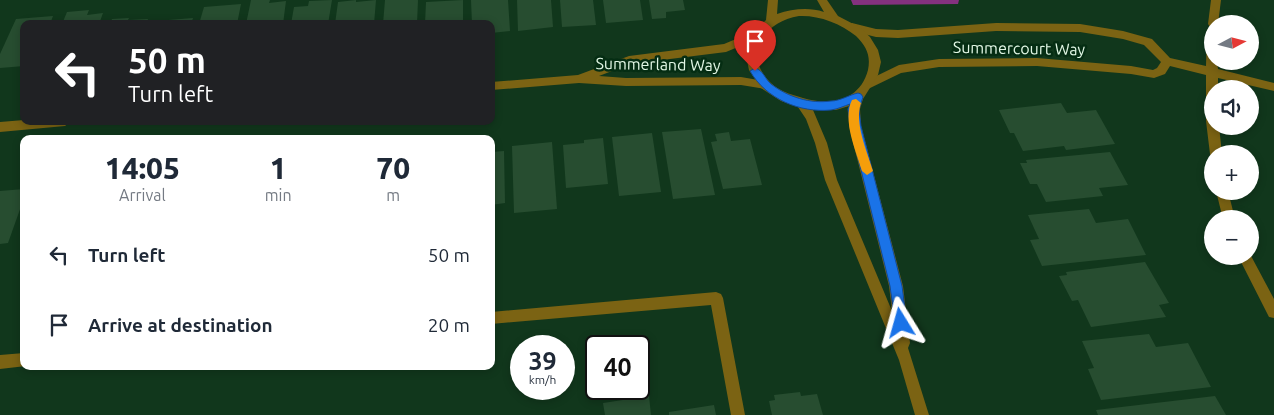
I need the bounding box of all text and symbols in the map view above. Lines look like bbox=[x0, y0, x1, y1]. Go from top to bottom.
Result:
north arrow bbox=[1204, 15, 1259, 70]
map controls bbox=[1204, 15, 1259, 265]
pin bbox=[734, 20, 776, 71]
icon: arrive bbox=[741, 27, 769, 55]
street label: Summercourt Way bbox=[953, 38, 1086, 58]
icon: left bbox=[45, 40, 110, 105]
text: 50 m bbox=[128, 40, 206, 80]
street label: Summerland Way bbox=[595, 54, 721, 74]
button: sound bbox=[1204, 80, 1259, 135]
text: Turn left bbox=[128, 81, 213, 106]
button: + bbox=[1204, 145, 1259, 200]
text: 14:05 bbox=[105, 151, 180, 185]
text: 1 bbox=[270, 151, 287, 185]
text: 70 bbox=[376, 151, 410, 185]
text: Arrival bbox=[119, 186, 166, 204]
text: min bbox=[265, 186, 292, 204]
text: m bbox=[386, 186, 400, 204]
button: − bbox=[1204, 210, 1259, 265]
icon: left bbox=[45, 241, 73, 269]
text: Turn left bbox=[88, 244, 166, 266]
text: 50 m bbox=[428, 244, 470, 266]
position arrow bbox=[874, 296, 926, 348]
icon: arrive bbox=[45, 311, 73, 339]
text: Arrive at destination bbox=[88, 314, 273, 336]
text: 20 m bbox=[428, 314, 470, 336]
speed limit sign: 40 bbox=[585, 335, 650, 400]
text: 39 bbox=[528, 347, 557, 375]
text: km/h bbox=[529, 373, 556, 386]

